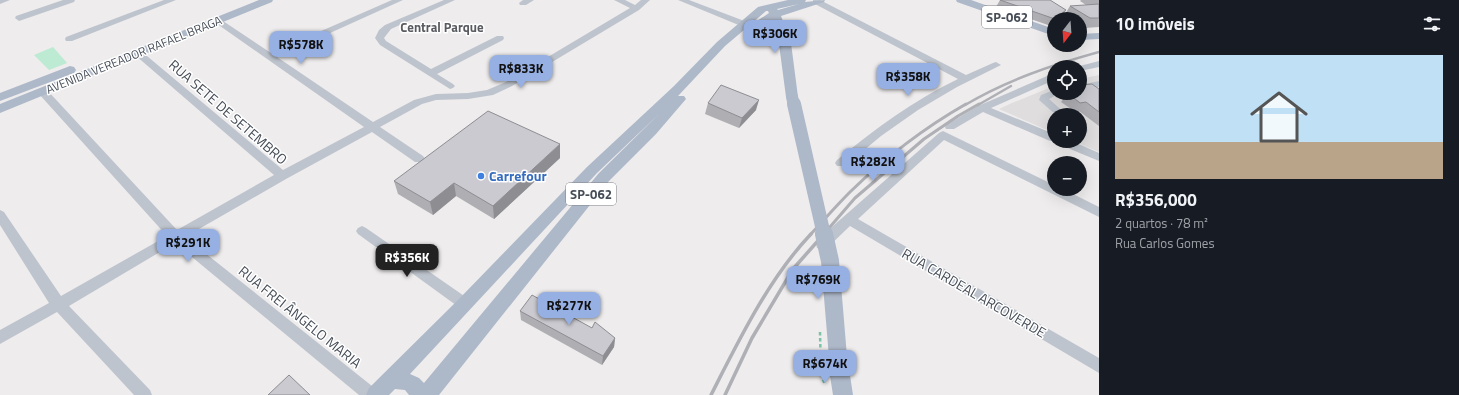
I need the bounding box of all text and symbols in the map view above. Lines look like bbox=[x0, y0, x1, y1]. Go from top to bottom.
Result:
road number: SP-062 bbox=[982, 6, 1032, 28]
street label: AVENIDA VEREADOR RAFAEL BRAGA bbox=[43, 10, 225, 99]
text: 10 imóveis bbox=[1115, 11, 1195, 37]
north arrow bbox=[1047, 12, 1087, 52]
map controls bbox=[1047, 12, 1087, 196]
icon: filters bbox=[1421, 13, 1443, 35]
district label: Central Parque bbox=[400, 17, 484, 37]
pin: R$306K bbox=[742, 20, 808, 54]
text: R$306K bbox=[753, 23, 797, 43]
pin: R$578K bbox=[268, 31, 334, 65]
text: R$578K bbox=[279, 34, 323, 54]
street label: RUA SETE DE SETEMBRO bbox=[164, 54, 292, 169]
pin: R$833K bbox=[488, 55, 554, 89]
text: R$833K bbox=[499, 58, 543, 78]
button: locate bbox=[1047, 60, 1087, 100]
pin: R$358K bbox=[875, 63, 941, 97]
text: R$358K bbox=[886, 66, 930, 86]
icon: home bbox=[1243, 81, 1315, 153]
button: + bbox=[1047, 108, 1087, 148]
pin: R$282K bbox=[840, 148, 906, 182]
text: R$282K bbox=[851, 151, 895, 171]
button: − bbox=[1047, 156, 1087, 196]
place label: Carrefour bbox=[489, 165, 547, 186]
marker: Carrefour bbox=[476, 171, 486, 181]
road number: SP-062 bbox=[566, 183, 616, 205]
text: R$356,000 bbox=[1115, 187, 1197, 213]
text: 2 quartos · 78 m² bbox=[1115, 213, 1208, 233]
pin: R$291K bbox=[155, 229, 221, 263]
text: R$291K bbox=[166, 232, 210, 252]
text: Rua Carlos Gomes bbox=[1115, 233, 1214, 253]
street label: RUA CARDEAL ARCOVERDE bbox=[898, 243, 1050, 343]
pin: R$356K bbox=[374, 244, 440, 278]
text: R$356K bbox=[385, 247, 429, 267]
street label: RUA FREI ÂNGELO MARIA bbox=[234, 260, 367, 373]
pin: R$769K bbox=[785, 266, 851, 300]
text: R$769K bbox=[796, 269, 840, 289]
pin: R$277K bbox=[536, 292, 602, 326]
text: R$277K bbox=[547, 295, 591, 315]
pin: R$674K bbox=[792, 350, 858, 384]
text: R$674K bbox=[803, 353, 847, 373]

